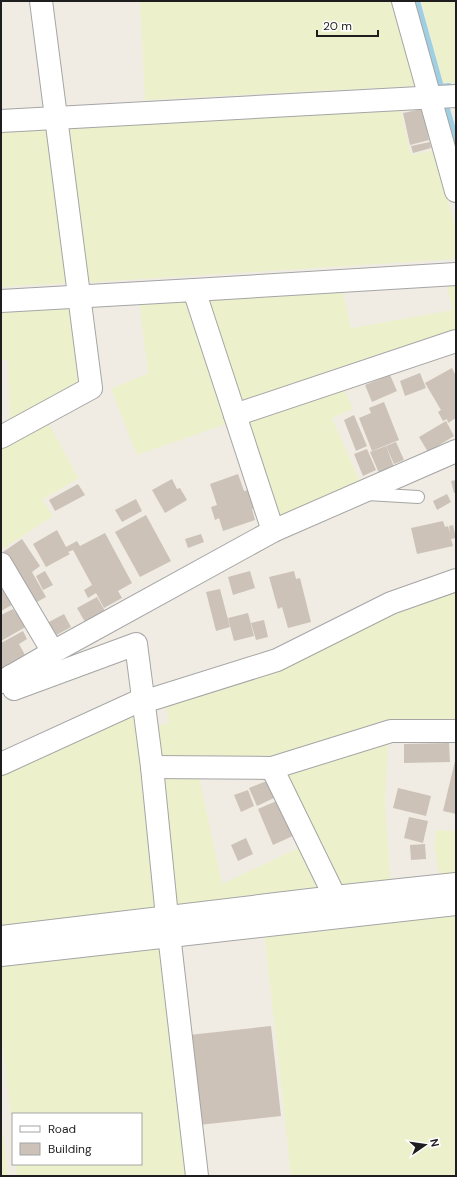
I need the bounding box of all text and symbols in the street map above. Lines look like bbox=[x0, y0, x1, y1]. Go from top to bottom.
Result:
scale bar bbox=[317, 12, 378, 38]
text: 20 m bbox=[323, 18, 352, 34]
legend bbox=[12, 1113, 142, 1165]
text: Road bbox=[48, 1121, 76, 1137]
north arrow bbox=[405, 1125, 445, 1165]
text: N bbox=[427, 1137, 442, 1148]
text: Building bbox=[48, 1141, 92, 1157]

